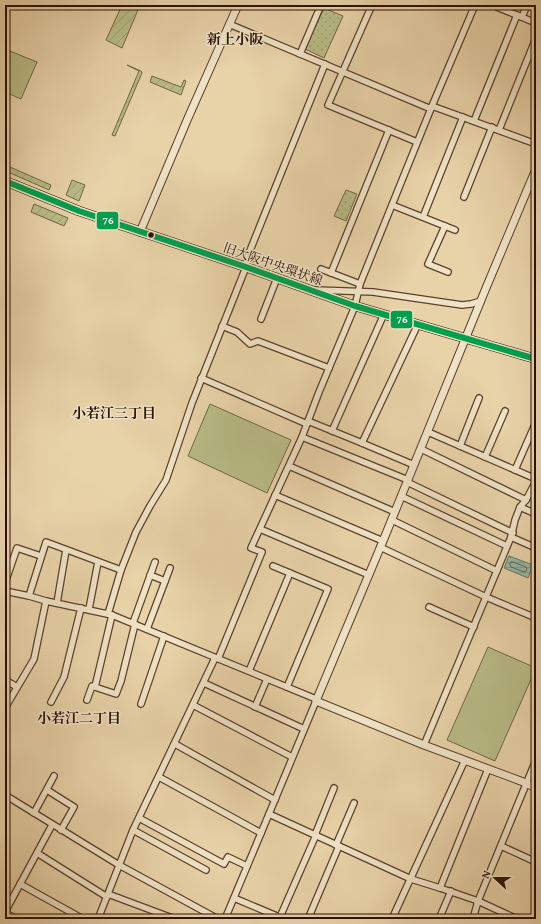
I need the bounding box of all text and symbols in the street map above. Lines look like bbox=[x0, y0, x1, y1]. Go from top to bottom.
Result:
district label: 新上小阪 bbox=[207, 29, 264, 49]
line badge: 76 bbox=[96, 211, 119, 230]
text: 76 bbox=[102, 212, 114, 228]
unlabelled marker bbox=[146, 230, 156, 240]
street label: 旧大阪中央環状線 bbox=[221, 238, 325, 290]
line badge: 76 bbox=[390, 310, 413, 329]
text: 76 bbox=[396, 311, 408, 327]
district label: 小若江三丁目 bbox=[72, 403, 156, 423]
district label: 小若江二丁目 bbox=[37, 708, 121, 728]
north arrow bbox=[475, 858, 515, 898]
text: N bbox=[477, 867, 495, 881]

